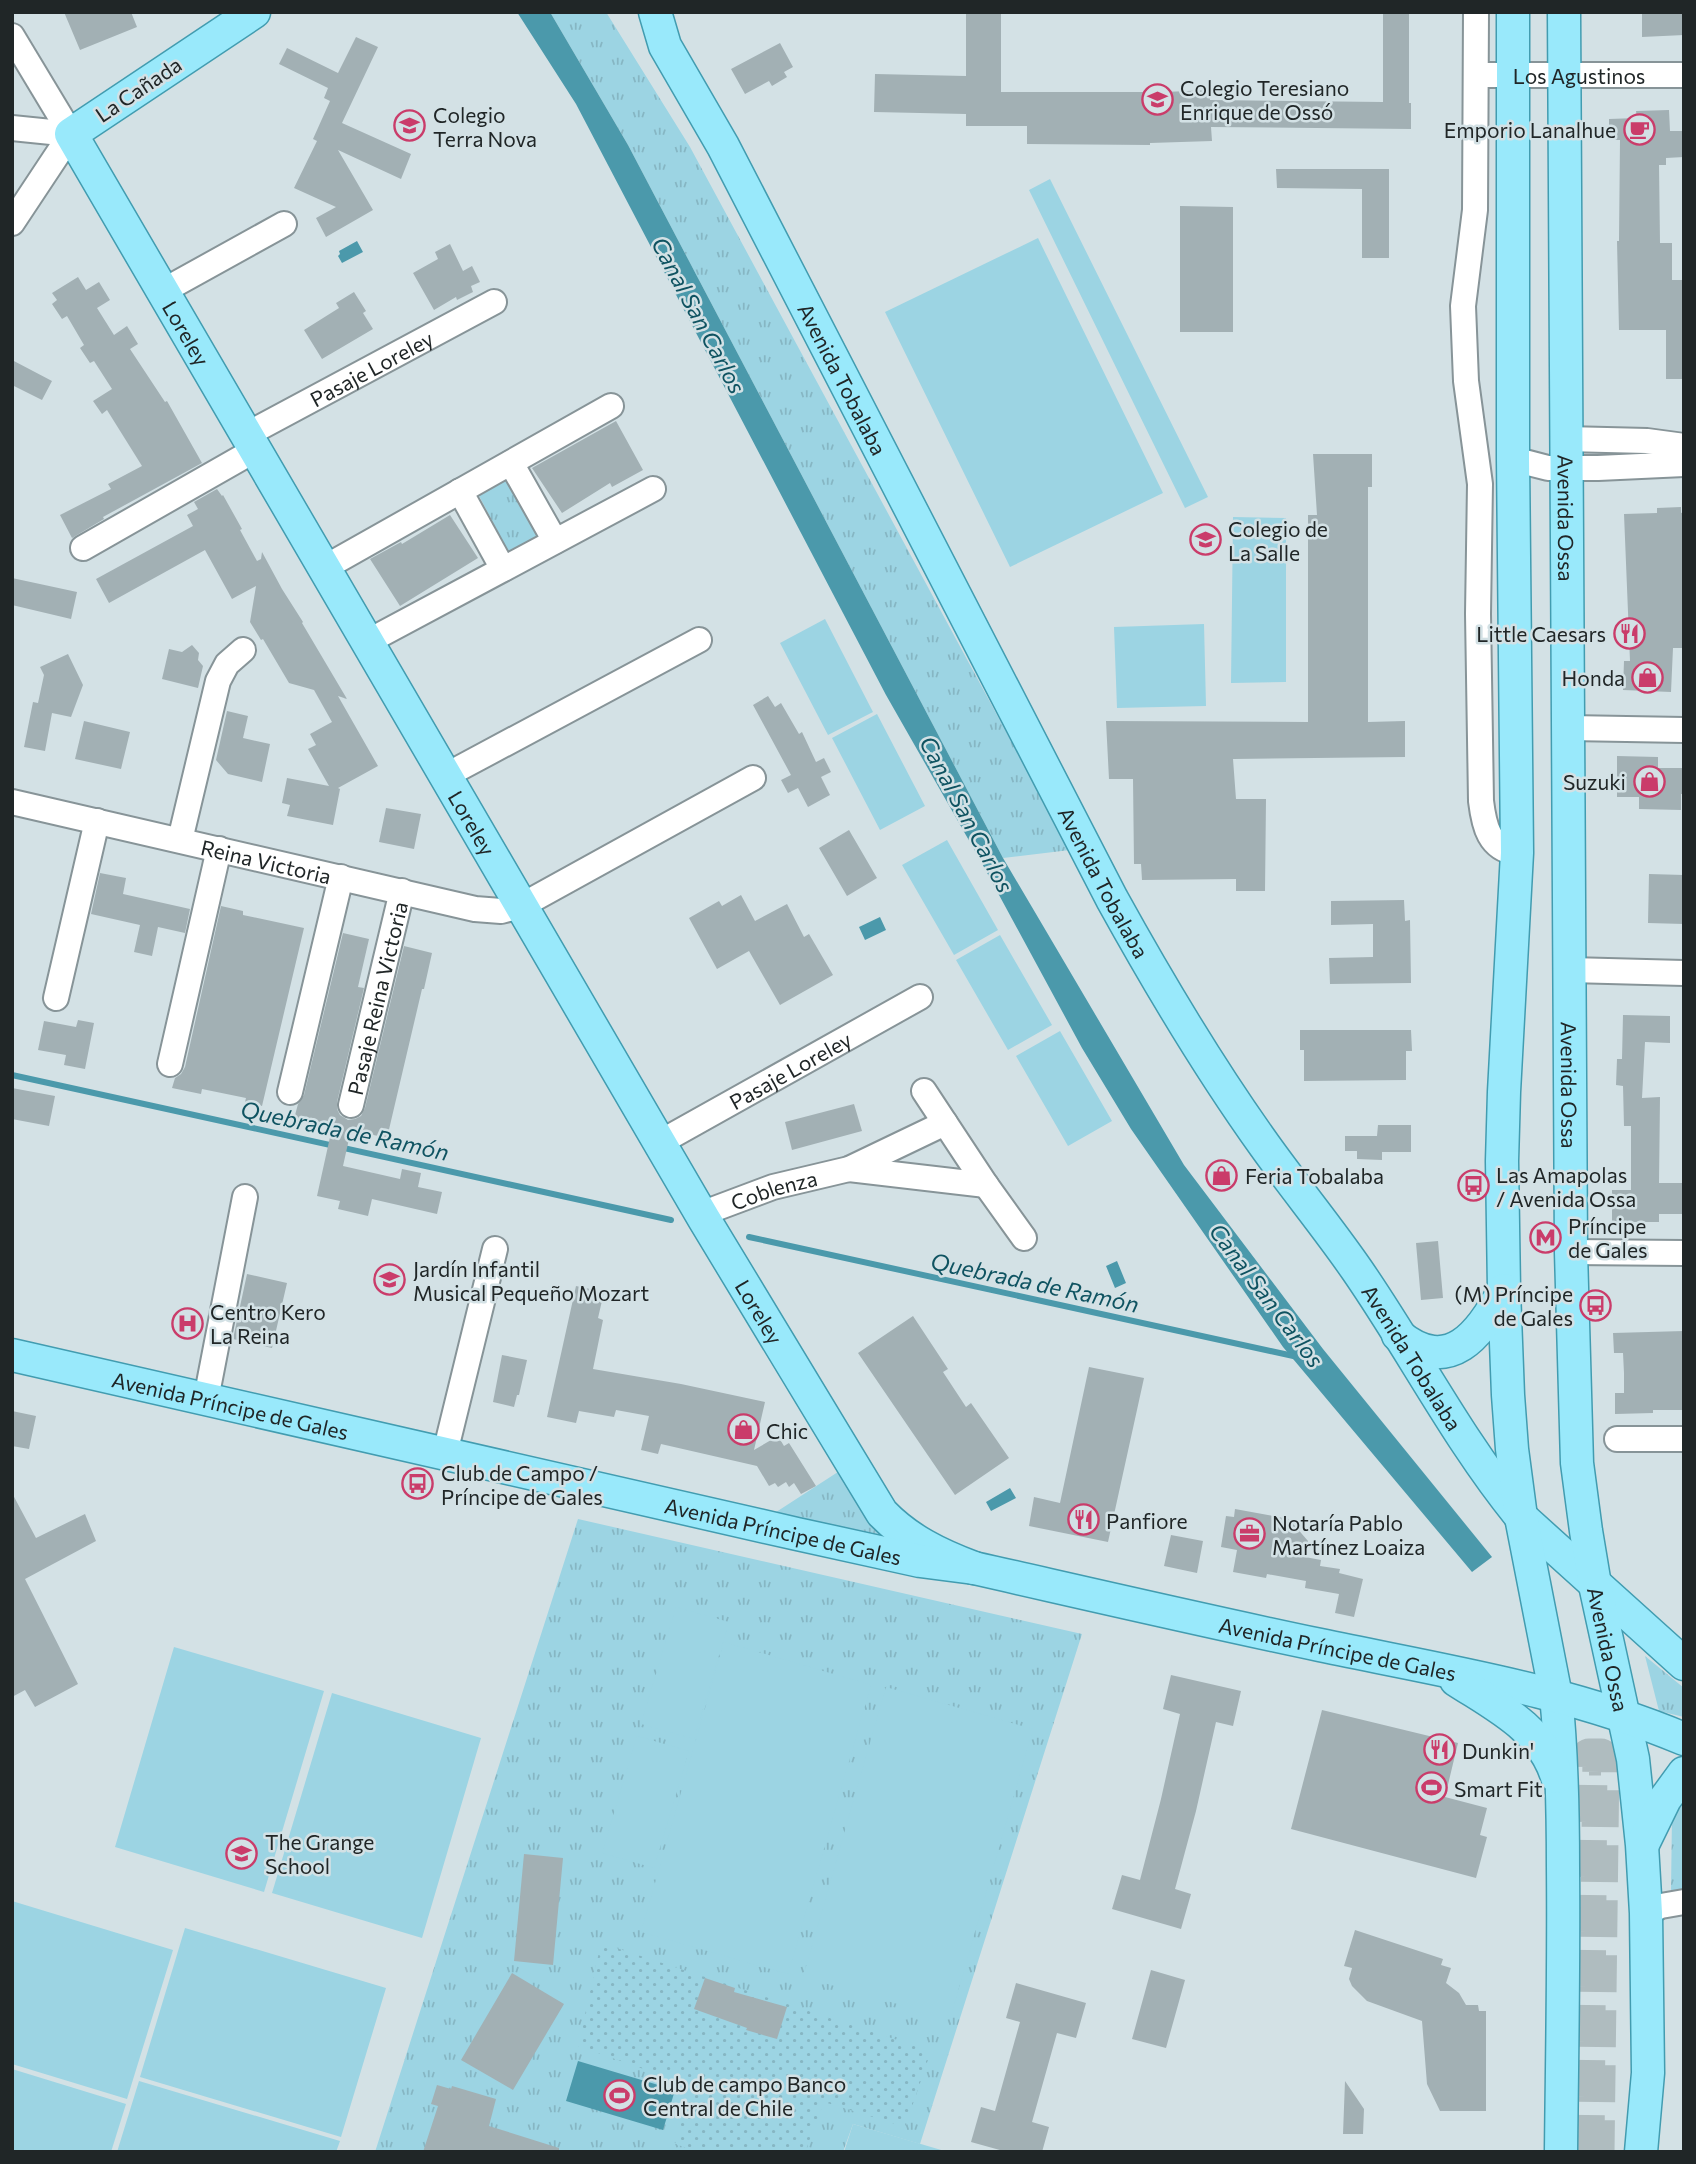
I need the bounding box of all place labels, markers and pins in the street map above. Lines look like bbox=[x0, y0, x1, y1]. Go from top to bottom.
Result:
place label: Colegio Teresiano Enrique de Ossó bbox=[1180, 75, 1349, 124]
school or university icon: Colegio Teresiano Enrique de Ossó bbox=[1140, 82, 1174, 116]
place label: Colegio Terra Nova bbox=[433, 102, 537, 151]
school or university icon: Colegio Terra Nova bbox=[393, 109, 427, 143]
cafe icon: Emporio Lanalhue bbox=[1622, 112, 1656, 146]
place label: Emporio Lanalhue bbox=[1444, 117, 1616, 142]
place label: Colegio de La Salle bbox=[1228, 516, 1328, 565]
school or university icon: Colegio de La Salle bbox=[1188, 523, 1222, 557]
restaurant icon: Little Caesars bbox=[1612, 616, 1646, 650]
place label: Little Caesars bbox=[1476, 621, 1606, 646]
shop icon: Honda bbox=[1631, 660, 1665, 694]
place label: Honda bbox=[1562, 665, 1625, 690]
shop icon: Suzuki bbox=[1632, 764, 1666, 798]
place label: Suzuki bbox=[1563, 769, 1626, 794]
shop icon: Feria Tobalaba bbox=[1205, 1158, 1239, 1192]
place label: Las Amapolas / Avenida Ossa bbox=[1496, 1162, 1636, 1211]
place label: Feria Tobalaba bbox=[1245, 1163, 1384, 1188]
bus stop icon: Las Amapolas / Avenida Ossa bbox=[1456, 1169, 1490, 1203]
place label: Príncipe de Gales bbox=[1568, 1213, 1648, 1262]
metro station icon: Príncipe de Gales bbox=[1528, 1220, 1562, 1254]
place label: Jardín Infantil Musical Pequeño Mozart bbox=[413, 1256, 649, 1305]
school or university icon: Jardín Infantil Musical Pequeño Mozart bbox=[373, 1263, 407, 1297]
place label: (M) Príncipe de Gales bbox=[1454, 1281, 1573, 1330]
bus stop icon: (M) Príncipe de Gales bbox=[1579, 1288, 1613, 1322]
place label: Centro Kero La Reina bbox=[210, 1299, 326, 1348]
hospital icon: Centro Kero La Reina bbox=[170, 1306, 204, 1340]
shop icon: Chic bbox=[726, 1413, 760, 1447]
place label: Chic bbox=[766, 1418, 808, 1443]
place label: Club de Campo / Príncipe de Gales bbox=[441, 1460, 603, 1509]
bus stop icon: Club de Campo / Príncipe de Gales bbox=[401, 1467, 435, 1501]
restaurant icon: Panfiore bbox=[1066, 1503, 1100, 1537]
place label: Panfiore bbox=[1106, 1508, 1188, 1533]
place label: Notaría Pablo Martínez Loaiza bbox=[1272, 1510, 1425, 1559]
office icon: Notaría Pablo Martínez Loaiza bbox=[1232, 1517, 1266, 1551]
restaurant icon: Dunkin' bbox=[1422, 1733, 1456, 1767]
place label: Dunkin' bbox=[1462, 1738, 1534, 1763]
sports icon: Smart Fit bbox=[1414, 1771, 1448, 1805]
place label: Smart Fit bbox=[1454, 1776, 1543, 1801]
place label: The Grange School bbox=[265, 1829, 374, 1878]
school or university icon: The Grange School bbox=[225, 1836, 259, 1870]
place label: Club de campo Banco Central de Chile bbox=[643, 2071, 846, 2120]
sports icon: Club de campo Banco Central de Chile bbox=[603, 2078, 637, 2112]

